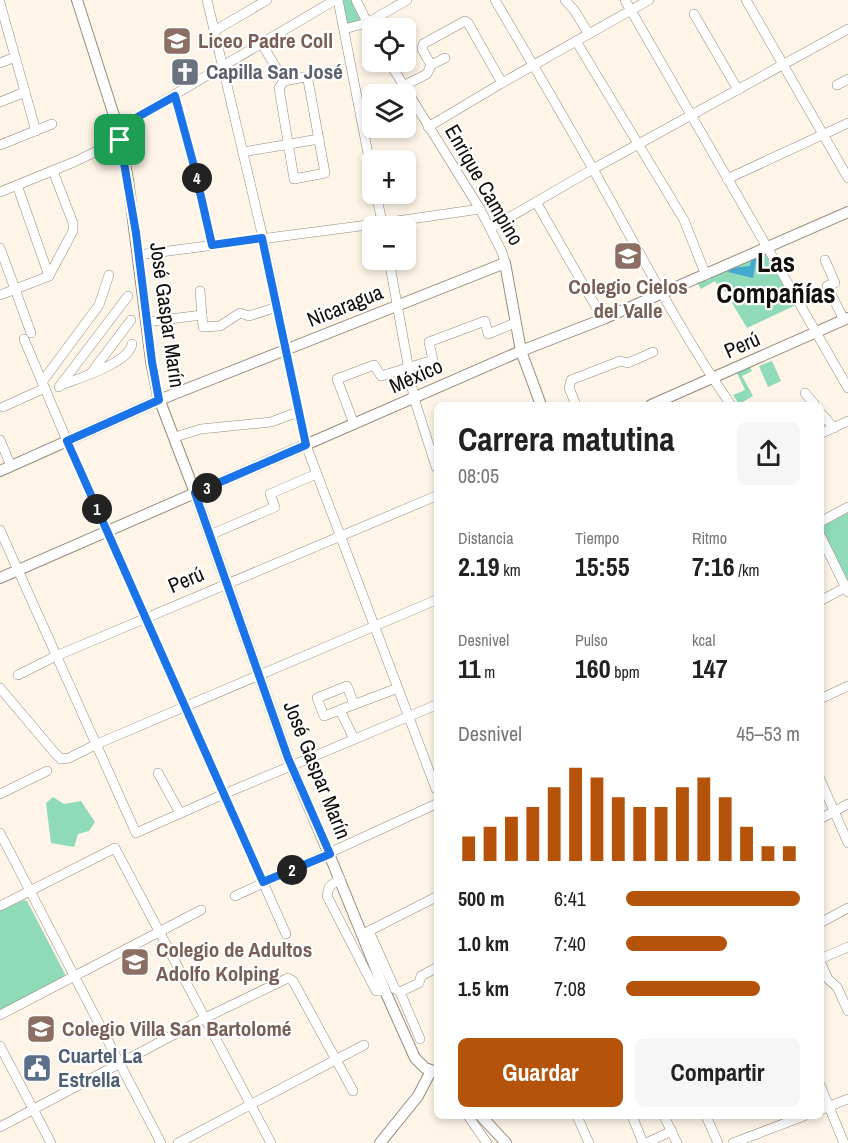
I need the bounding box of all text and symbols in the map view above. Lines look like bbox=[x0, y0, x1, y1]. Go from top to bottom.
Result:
map controls bbox=[362, 18, 416, 270]
button: locate bbox=[362, 18, 416, 72]
school or university icon: Liceo Padre Coll bbox=[161, 25, 193, 57]
place label: Liceo Padre Coll bbox=[198, 26, 333, 55]
church icon: Capilla San José bbox=[169, 56, 201, 88]
place label: Capilla San José bbox=[206, 57, 343, 86]
button: layers bbox=[362, 84, 416, 138]
pin bbox=[94, 114, 145, 165]
street label: Enrique Campino bbox=[438, 119, 531, 250]
icon: arrive bbox=[103, 123, 136, 156]
button: + bbox=[362, 150, 416, 204]
pin: 4 bbox=[182, 163, 212, 193]
text: 4 bbox=[193, 167, 201, 189]
button: − bbox=[362, 216, 416, 270]
street label: José Gaspar Marín bbox=[143, 240, 192, 389]
school or university icon: Colegio Cielos del Valle bbox=[612, 240, 644, 272]
district label: Las Compañías bbox=[716, 244, 836, 311]
place label: Colegio Cielos del Valle bbox=[568, 272, 688, 325]
street label: Nicaragua bbox=[303, 277, 387, 334]
street label: Perú bbox=[719, 324, 764, 365]
street label: México bbox=[385, 351, 447, 400]
text: Carrera matutina bbox=[458, 417, 675, 461]
button: share bbox=[737, 422, 800, 485]
text: 08:05 bbox=[458, 462, 499, 489]
pin: 3 bbox=[192, 473, 222, 503]
text: 3 bbox=[203, 477, 211, 499]
pin: 1 bbox=[82, 494, 112, 524]
text: 1 bbox=[93, 498, 101, 520]
text: Distancia bbox=[458, 527, 513, 549]
text: Tiempo bbox=[575, 527, 619, 549]
text: Ritmo bbox=[692, 527, 727, 549]
text: 2.19 bbox=[458, 549, 500, 584]
text: 15:55 bbox=[575, 549, 630, 584]
text: 7:16 bbox=[692, 549, 735, 584]
street label: Perú bbox=[163, 559, 208, 600]
text: km bbox=[500, 559, 521, 581]
text: /km bbox=[735, 559, 759, 581]
text: Desnivel bbox=[458, 629, 509, 651]
text: Pulso bbox=[575, 629, 608, 651]
text: kcal bbox=[692, 629, 715, 651]
text: 11 bbox=[458, 651, 481, 686]
text: 160 bbox=[575, 651, 611, 686]
text: 147 bbox=[692, 651, 728, 686]
text: m bbox=[481, 661, 495, 683]
text: bpm bbox=[611, 661, 640, 683]
street label: José Gaspar Marín bbox=[277, 696, 358, 843]
text: Desnivel bbox=[458, 720, 522, 747]
text: 45–53 m bbox=[736, 720, 800, 747]
pin: 2 bbox=[277, 855, 307, 885]
text: 2 bbox=[288, 859, 296, 881]
text: 500 m bbox=[458, 885, 505, 912]
text: 6:41 bbox=[554, 885, 586, 912]
text: 1.0 km bbox=[458, 930, 509, 957]
text: 7:40 bbox=[554, 930, 586, 957]
place label: Colegio de Adultos Adolfo Kolping bbox=[156, 935, 312, 988]
school or university icon: Colegio de Adultos Adolfo Kolping bbox=[119, 946, 151, 978]
text: 1.5 km bbox=[458, 975, 509, 1002]
text: 7:08 bbox=[554, 975, 586, 1002]
school or university icon: Colegio Villa San Bartolomé bbox=[25, 1013, 57, 1045]
place label: Colegio Villa San Bartolomé bbox=[62, 1014, 291, 1043]
button: Guardar bbox=[458, 1038, 623, 1107]
button: Compartir bbox=[635, 1038, 800, 1107]
place label: Cuartel La Estrella bbox=[58, 1041, 143, 1094]
public building icon: Cuartel La Estrella bbox=[21, 1052, 53, 1084]

